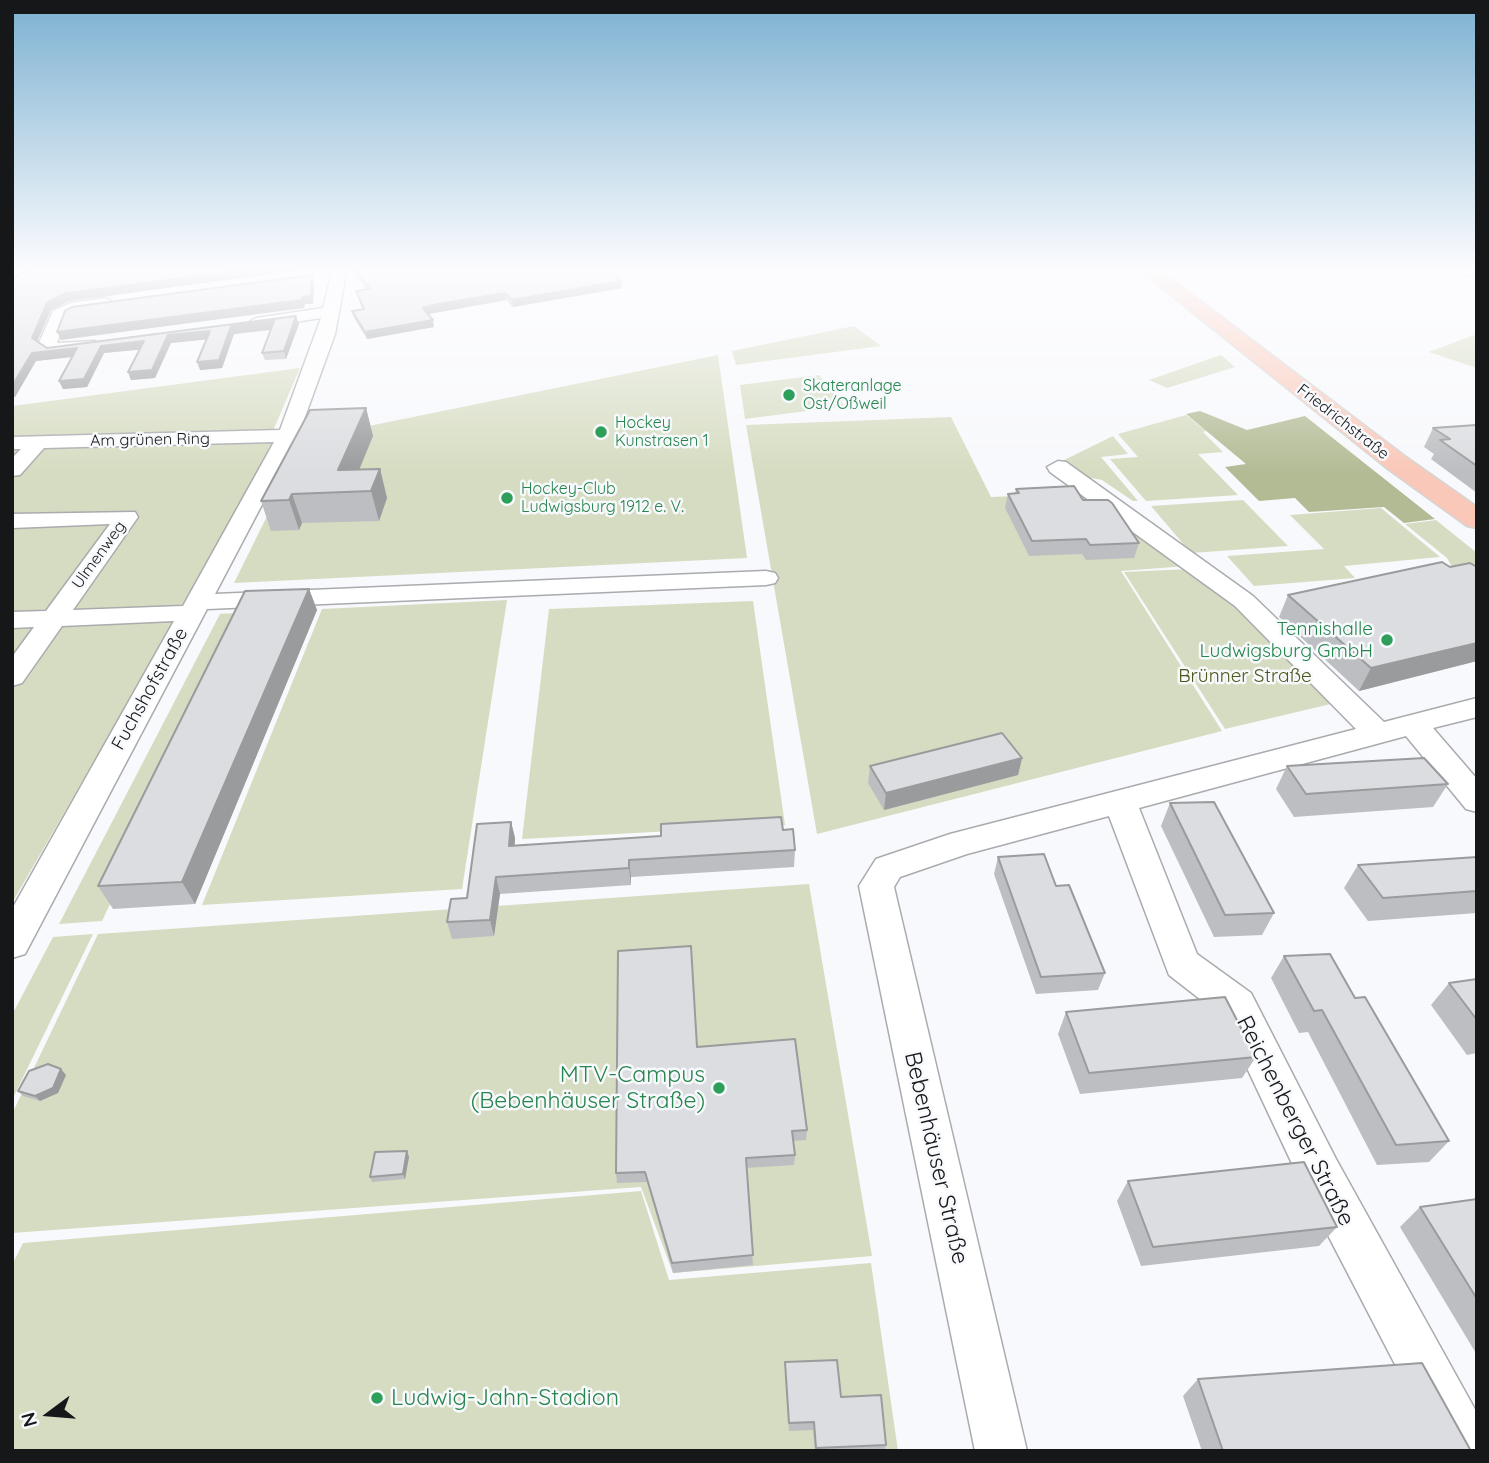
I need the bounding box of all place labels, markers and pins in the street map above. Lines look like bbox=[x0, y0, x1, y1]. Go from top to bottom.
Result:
place label: Skateranlage Ost/Oßweil bbox=[803, 376, 902, 414]
marker: Skateranlage Ost/Oßweil bbox=[781, 387, 797, 403]
place label: Hockey Kunstrasen 1 bbox=[615, 413, 709, 451]
marker: Hockey Kunstrasen 1 bbox=[593, 424, 609, 440]
place label: Hockey-Club Ludwigsburg 1912 e. V. bbox=[521, 479, 684, 517]
marker: Hockey-Club Ludwigsburg 1912 e. V. bbox=[499, 490, 515, 506]
place label: Tennishalle Ludwigsburg GmbH bbox=[1200, 618, 1373, 662]
marker: Tennishalle Ludwigsburg GmbH bbox=[1379, 632, 1395, 648]
place label: MTV-Campus (Bebenhäuser Straße) bbox=[471, 1061, 705, 1115]
marker: MTV-Campus (Bebenhäuser Straße) bbox=[711, 1080, 727, 1096]
place label: Ludwig-Jahn-Stadion bbox=[391, 1384, 619, 1412]
marker: Ludwig-Jahn-Stadion bbox=[369, 1390, 385, 1406]

